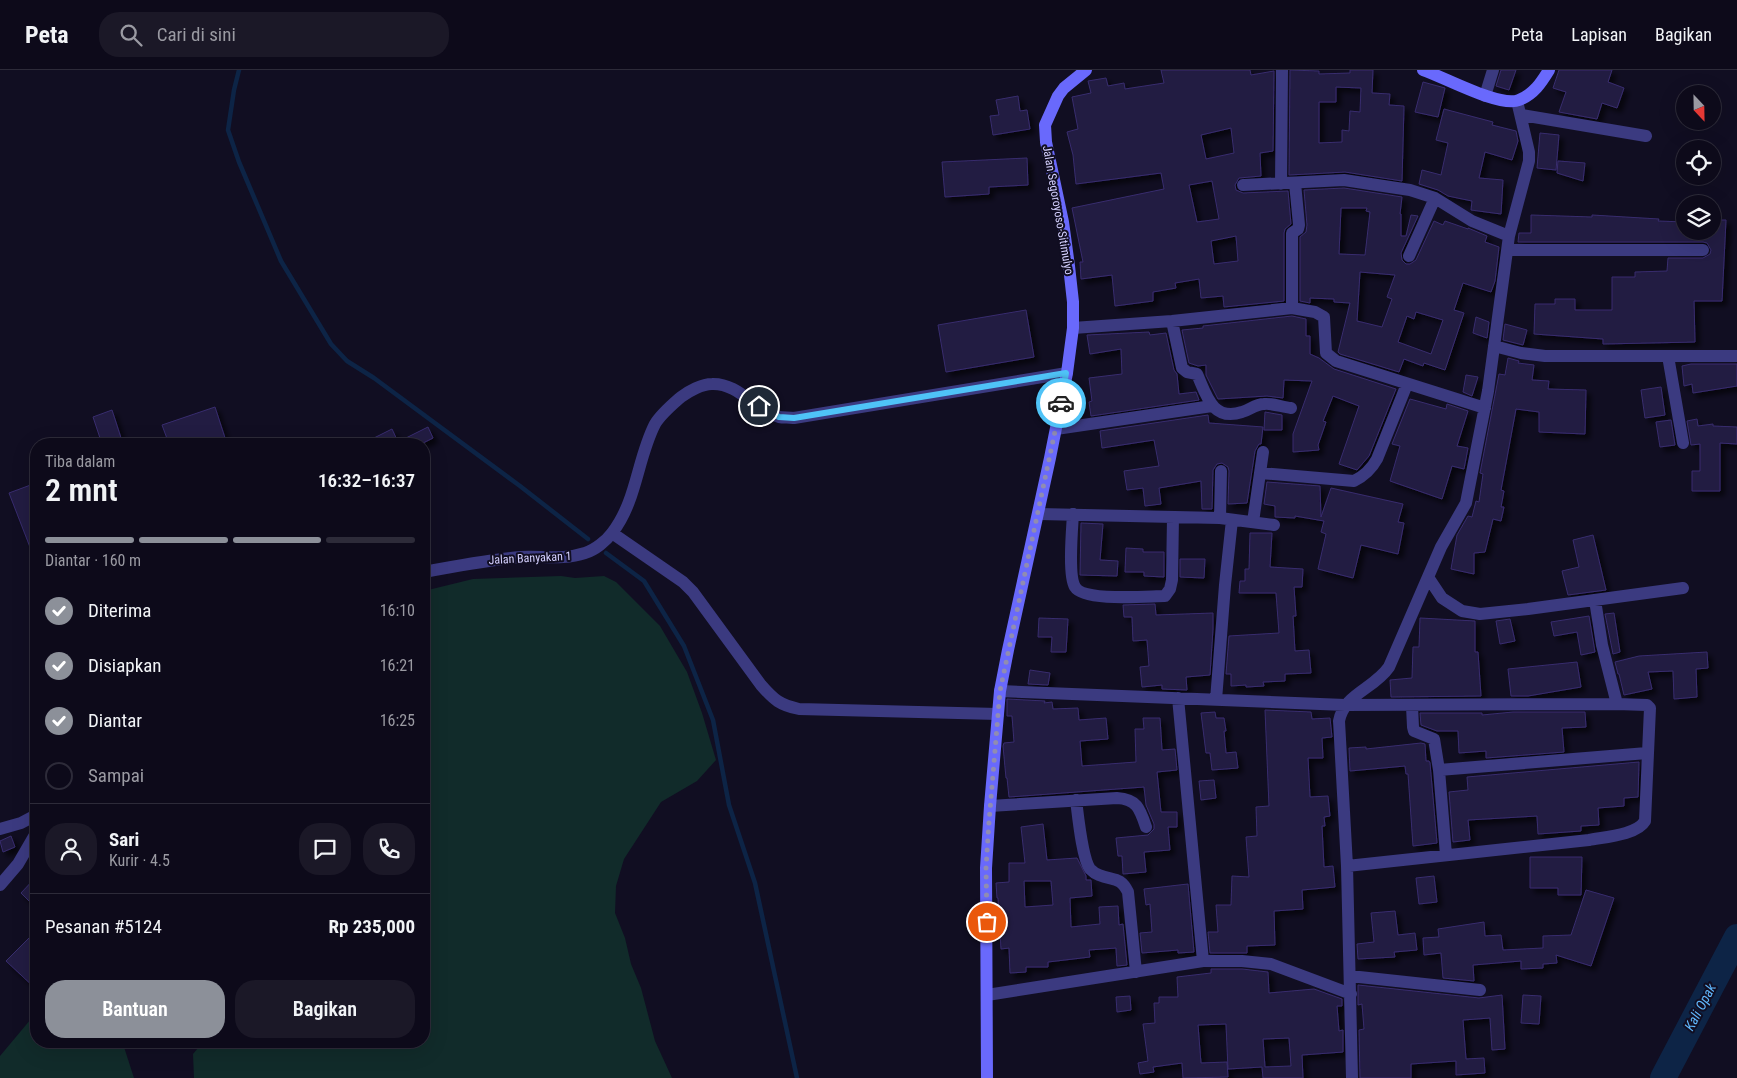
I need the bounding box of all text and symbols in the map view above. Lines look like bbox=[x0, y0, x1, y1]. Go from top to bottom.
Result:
search box bbox=[99, 12, 449, 57]
text: Peta bbox=[25, 21, 69, 49]
icon: search bbox=[117, 21, 145, 49]
text: Cari di sini bbox=[157, 23, 236, 46]
text: Peta bbox=[1511, 24, 1543, 45]
text: Lapisan bbox=[1571, 24, 1627, 45]
text: Bagikan bbox=[1655, 24, 1712, 45]
north arrow bbox=[1676, 85, 1721, 130]
map controls bbox=[1676, 85, 1721, 240]
button: locate bbox=[1676, 140, 1721, 185]
street label: Jalan Segoroyoso-Sitimulyo bbox=[1040, 144, 1076, 276]
button: layers bbox=[1676, 195, 1721, 240]
courier bbox=[1036, 378, 1086, 428]
pin bbox=[738, 385, 780, 427]
icon: car bbox=[1047, 389, 1075, 417]
icon: home bbox=[745, 392, 773, 420]
text: Tiba dalam bbox=[45, 452, 115, 471]
text: 16:32–16:37 bbox=[318, 469, 415, 492]
text: 2 mnt bbox=[45, 471, 118, 509]
street label: Jalan Banyakan 1 bbox=[488, 549, 572, 567]
text: Diantar · 160 m bbox=[45, 551, 141, 570]
icon: check bbox=[45, 597, 73, 625]
text: Diterima bbox=[88, 599, 151, 622]
text: 16:10 bbox=[380, 601, 415, 620]
icon: check bbox=[45, 652, 73, 680]
text: Disiapkan bbox=[88, 654, 162, 677]
text: 16:21 bbox=[380, 656, 415, 675]
icon: check bbox=[45, 707, 73, 735]
text: Diantar bbox=[88, 709, 142, 732]
text: 16:25 bbox=[380, 711, 415, 730]
text: Sampai bbox=[88, 764, 144, 787]
button: person bbox=[45, 823, 97, 875]
button: chat bbox=[299, 823, 351, 875]
button: phone bbox=[363, 823, 415, 875]
text: Sari bbox=[109, 828, 139, 851]
text: Kurir · 4.5 bbox=[109, 851, 170, 870]
pin bbox=[966, 901, 1008, 943]
icon: bag bbox=[973, 908, 1001, 936]
text: Pesanan #5124 bbox=[45, 915, 162, 938]
text: Rp 235,000 bbox=[328, 915, 415, 938]
button: Bantuan bbox=[45, 980, 225, 1038]
button: Bagikan bbox=[235, 980, 415, 1038]
water label: Kali Opak bbox=[1681, 980, 1719, 1033]

